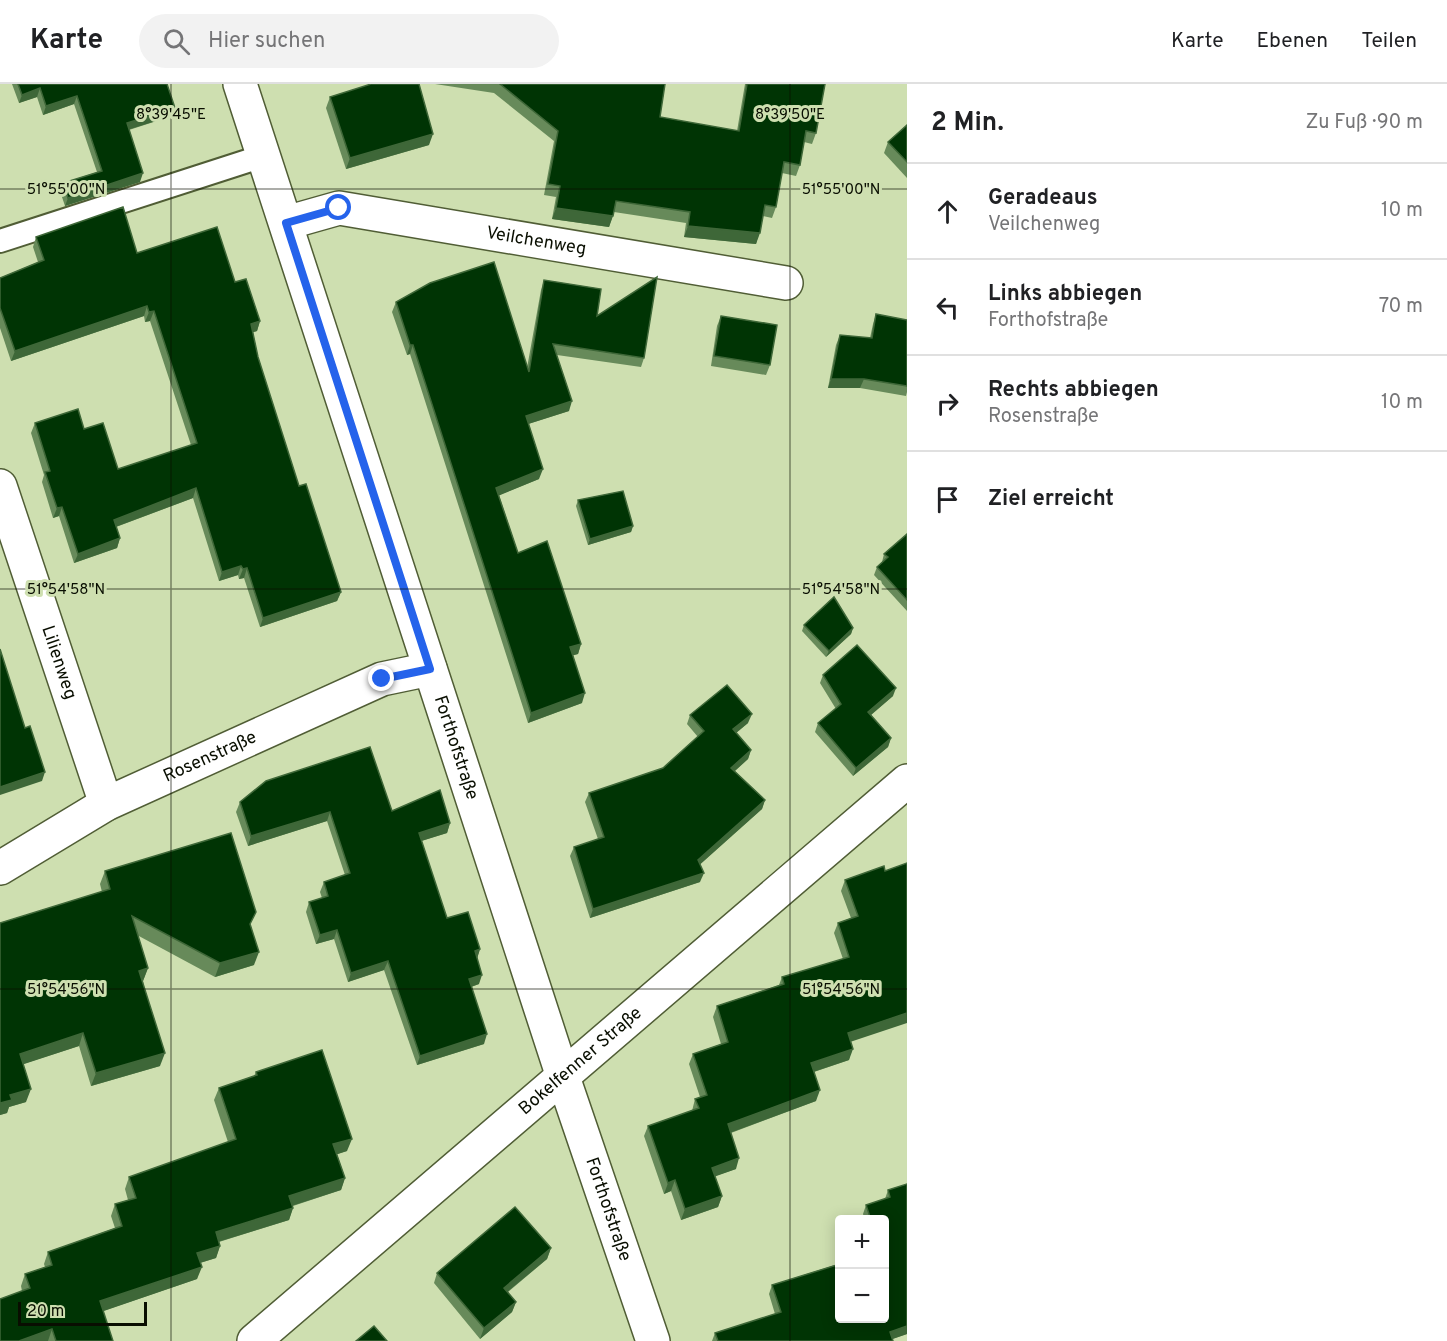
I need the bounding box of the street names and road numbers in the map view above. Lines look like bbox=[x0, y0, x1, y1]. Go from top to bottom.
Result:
street label: Veilchenweg bbox=[484, 221, 588, 261]
street label: Lilienweg bbox=[36, 622, 82, 702]
street label: Forthofstraße bbox=[428, 693, 484, 803]
street label: Rosenstraße bbox=[160, 726, 260, 788]
street label: Bokelfenner Straße bbox=[514, 1002, 647, 1120]
street label: Forthofstraße bbox=[580, 1154, 636, 1264]

